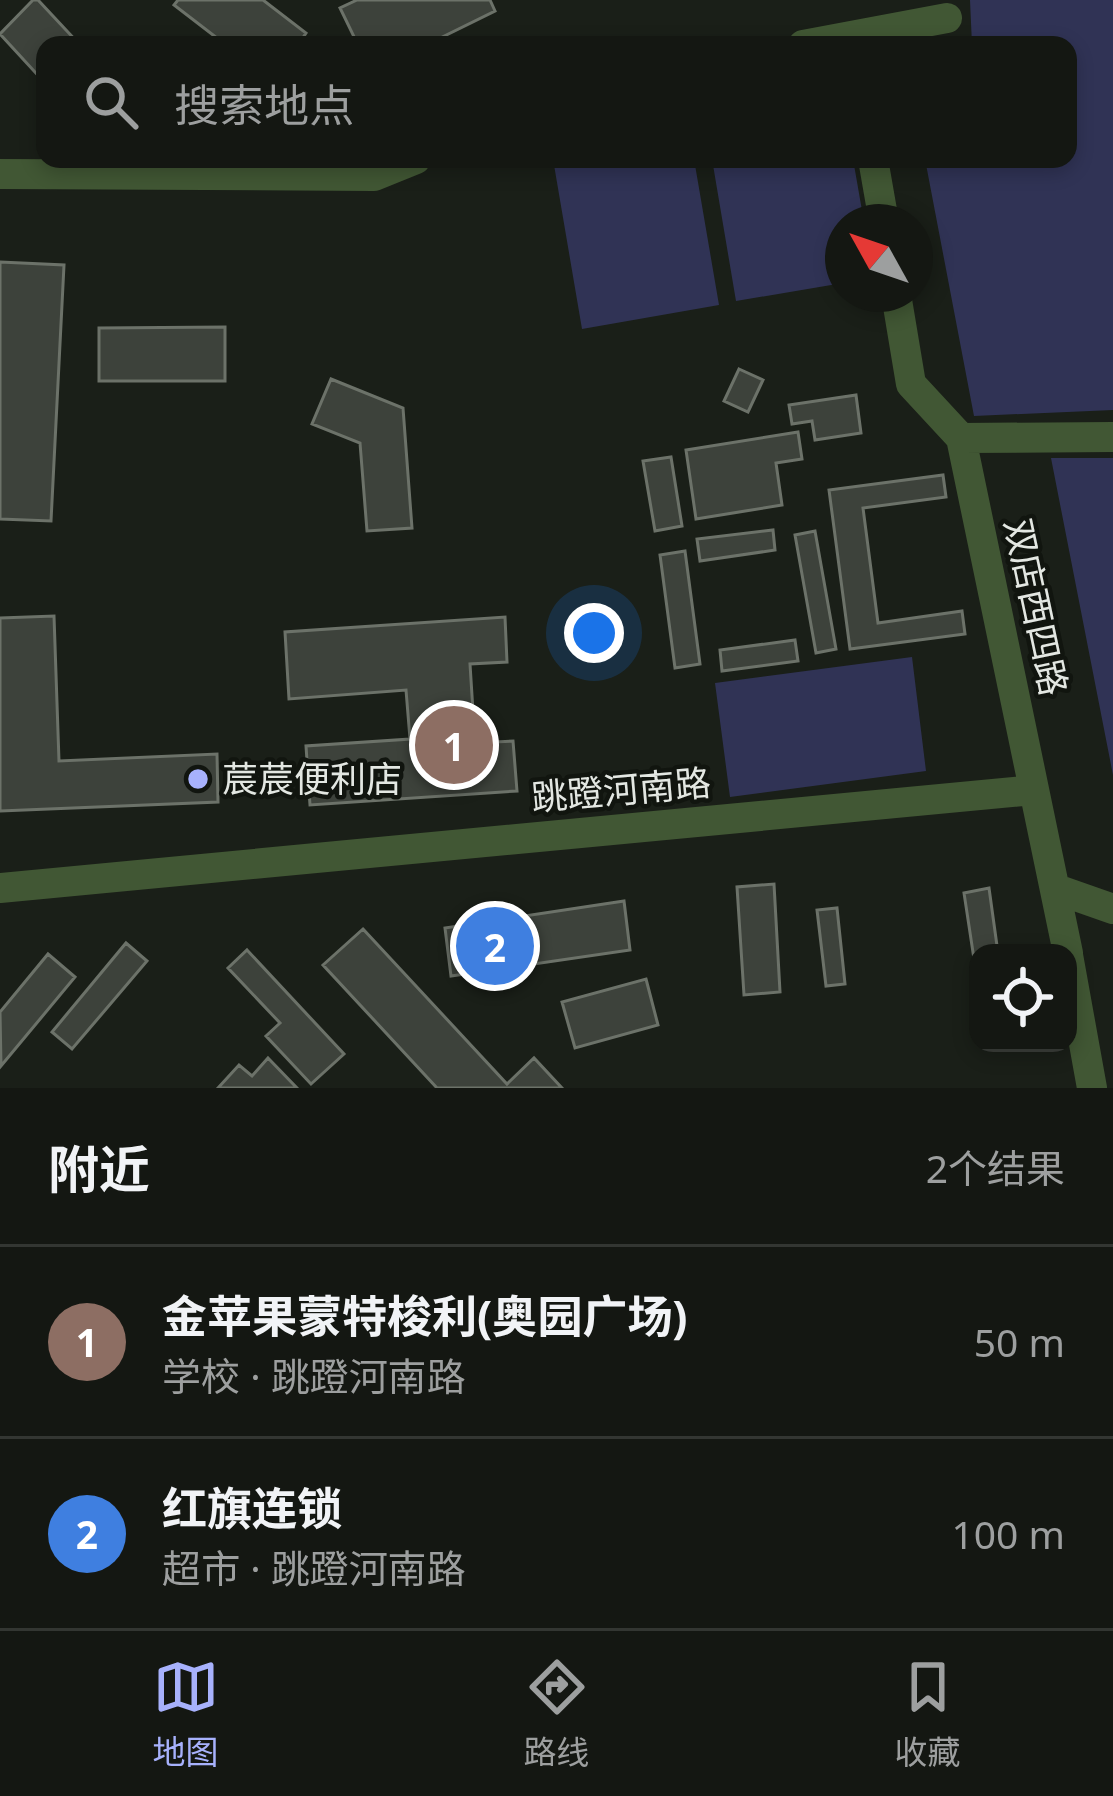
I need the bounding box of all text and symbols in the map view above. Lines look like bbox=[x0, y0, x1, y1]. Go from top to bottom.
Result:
search box bbox=[36, 36, 1077, 168]
icon: search bbox=[78, 69, 144, 135]
text: 搜索地点 bbox=[174, 74, 354, 135]
north arrow bbox=[825, 204, 933, 312]
street label: 双店西四路 bbox=[994, 514, 1079, 700]
your location bbox=[564, 603, 624, 663]
pin: 1 bbox=[415, 700, 493, 790]
place label: 莀莀便利店 bbox=[222, 754, 402, 803]
street label: 跳蹬河南路 bbox=[529, 757, 713, 822]
marker: 莀莀便利店 bbox=[185, 766, 211, 792]
pin: 2 bbox=[456, 901, 534, 991]
map controls bbox=[969, 944, 1077, 1052]
button: locate bbox=[969, 944, 1077, 1052]
text: 附近 bbox=[48, 1133, 150, 1203]
text: 2个结果 bbox=[926, 1141, 1065, 1194]
text: 金苹果蒙特梭利(奥园广场) bbox=[162, 1285, 688, 1346]
text: 1 bbox=[76, 1315, 98, 1368]
text: 50 m bbox=[974, 1315, 1065, 1368]
text: 学校 · 跳蹬河南路 bbox=[162, 1349, 466, 1402]
text: 红旗连锁 bbox=[162, 1477, 342, 1538]
text: 2 bbox=[76, 1507, 98, 1560]
text: 100 m bbox=[951, 1507, 1065, 1560]
text: 超市 · 跳蹬河南路 bbox=[162, 1541, 466, 1594]
tab: 地图 bbox=[153, 1654, 219, 1774]
tab: 路线 bbox=[524, 1654, 590, 1774]
tab: 收藏 bbox=[895, 1654, 961, 1774]

